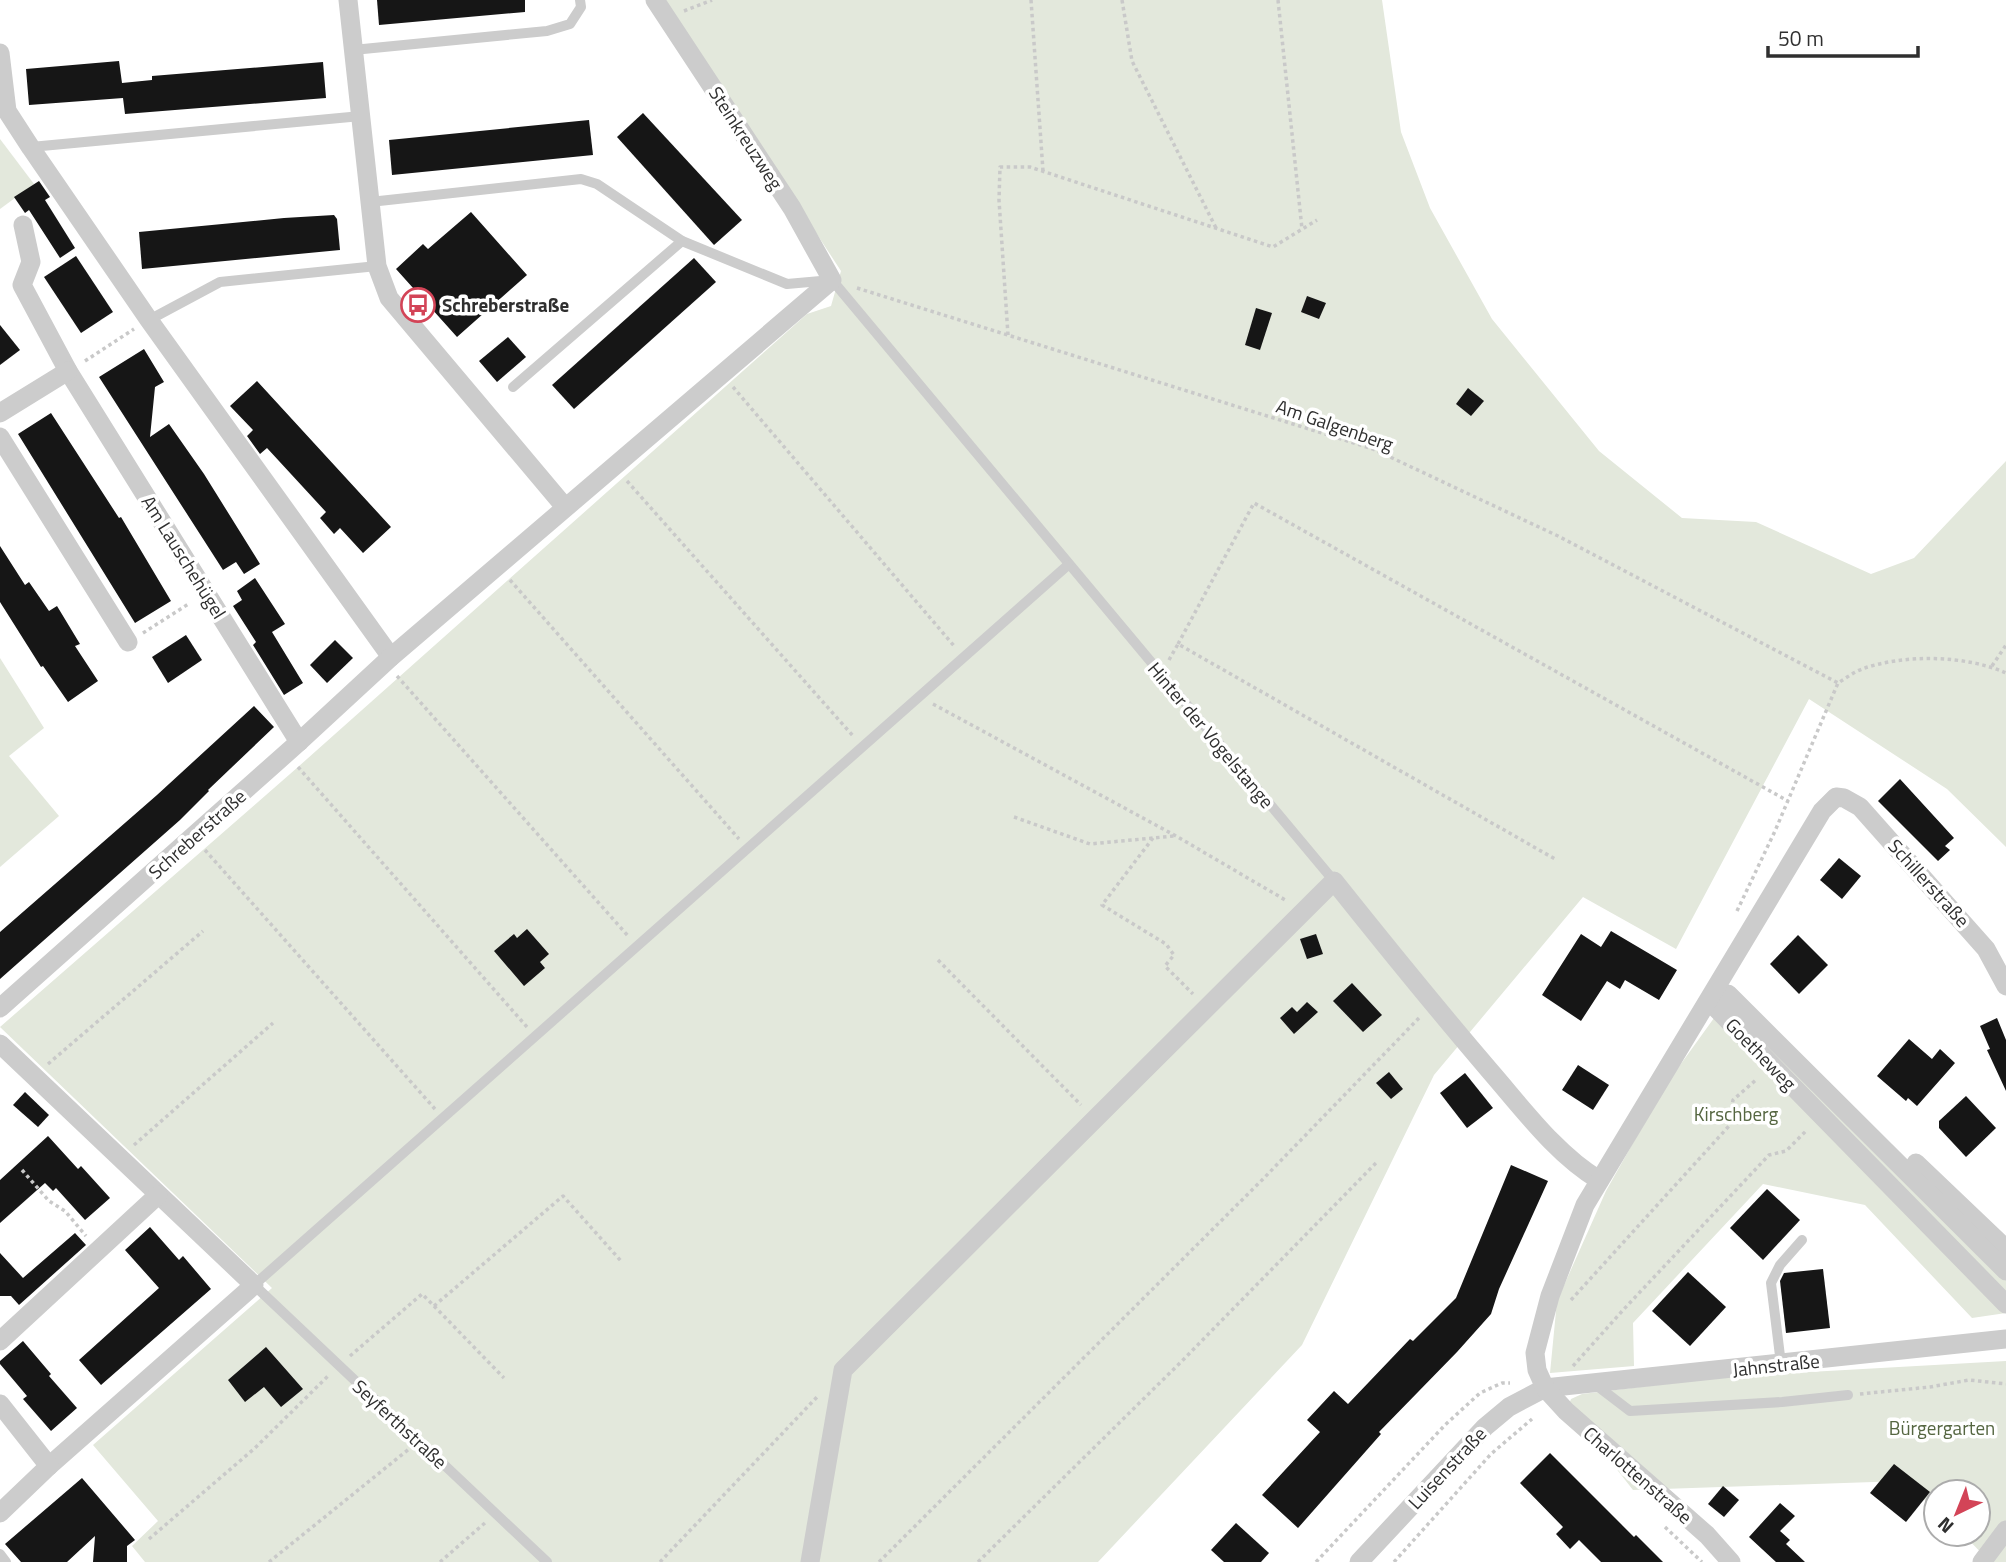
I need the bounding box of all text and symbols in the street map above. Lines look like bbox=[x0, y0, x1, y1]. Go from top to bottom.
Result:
scale bar bbox=[1768, 14, 1918, 58]
text: 50 m bbox=[1778, 22, 1824, 54]
street label: Steinkreuzweg bbox=[702, 80, 791, 195]
bus stop icon: Schreberstraße bbox=[399, 286, 437, 324]
place label: Schreberstraße bbox=[442, 290, 569, 319]
street label: Am Galgenberg bbox=[1273, 391, 1398, 458]
street label: Am Lauschehügel bbox=[135, 489, 234, 624]
street label: Hinter der Vogelstange bbox=[1141, 655, 1281, 814]
street label: Schreberstraße bbox=[141, 782, 252, 886]
street label: Schillerstraße bbox=[1882, 832, 1977, 933]
street label: Goetheweg bbox=[1719, 1011, 1804, 1097]
park label: Kirschberg bbox=[1694, 1099, 1779, 1128]
street label: Jahnstraße bbox=[1731, 1346, 1821, 1383]
street label: Seyferthstraße bbox=[347, 1372, 454, 1475]
park label: Bürgergarten bbox=[1889, 1413, 1995, 1442]
street label: Charlottenstraße bbox=[1577, 1419, 1699, 1530]
street label: Luisenstraße bbox=[1401, 1420, 1493, 1516]
north arrow bbox=[1922, 1478, 1992, 1548]
text: N bbox=[1930, 1511, 1960, 1541]

